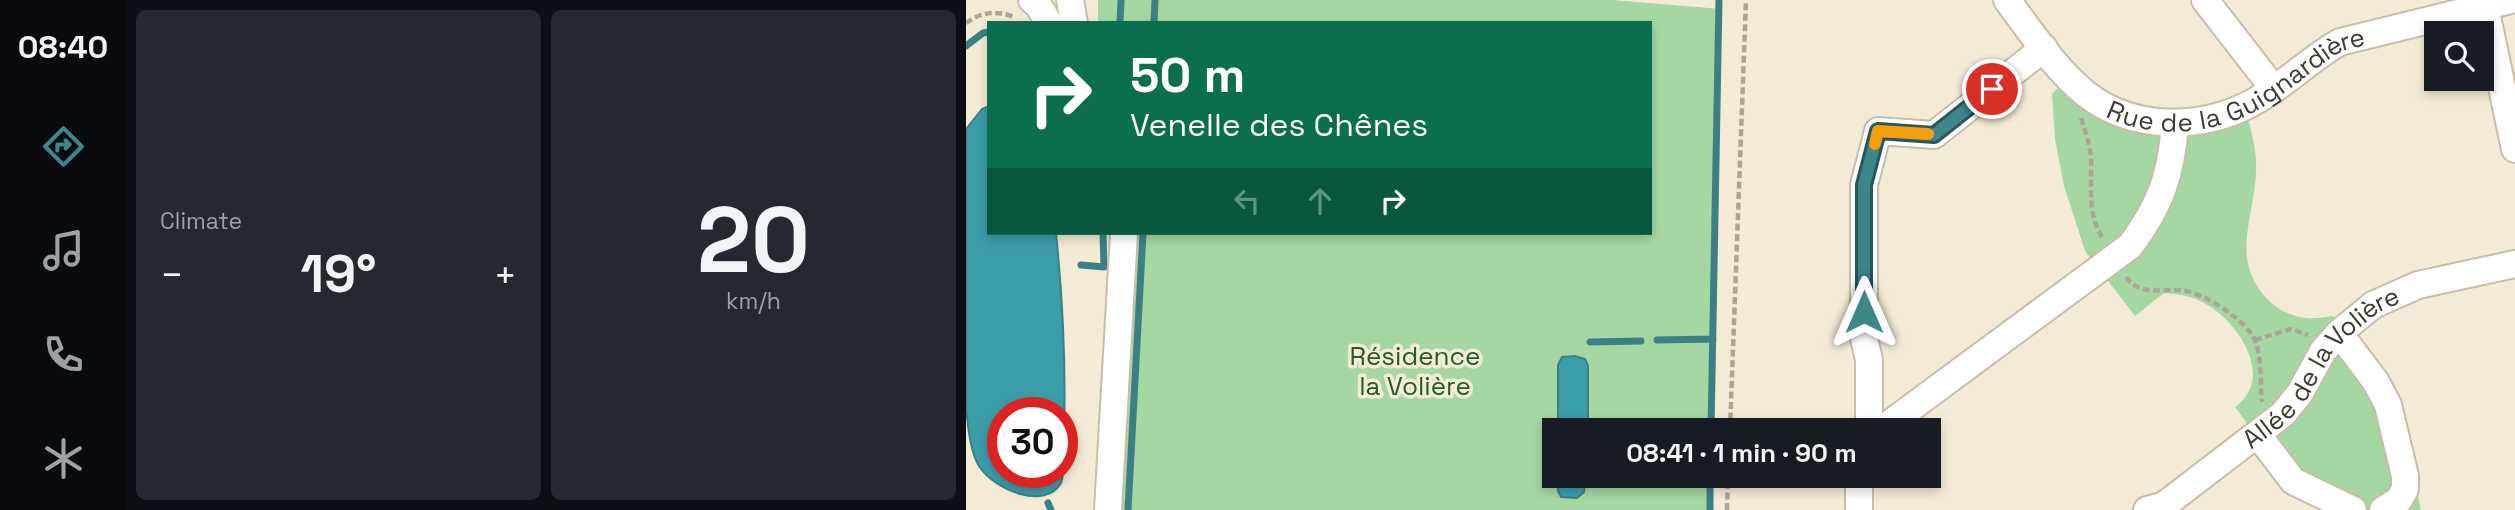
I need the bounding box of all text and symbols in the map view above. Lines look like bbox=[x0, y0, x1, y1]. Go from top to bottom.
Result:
street label: Rue de la Guignardière bbox=[2102, 20, 2368, 140]
map controls bbox=[2424, 21, 2494, 91]
button: search bbox=[2424, 21, 2494, 91]
text: 08:40 bbox=[18, 27, 108, 67]
text: 50 m bbox=[1130, 44, 1245, 106]
icon: right bbox=[1015, 49, 1106, 140]
pin bbox=[1962, 59, 2022, 119]
icon: arrive bbox=[1973, 70, 2011, 108]
text: Venelle des Chênes bbox=[1130, 105, 1428, 145]
icon: directions bbox=[39, 122, 88, 171]
text: 20 bbox=[697, 182, 810, 299]
icon: left bbox=[1228, 182, 1266, 220]
icon: ahead bbox=[1301, 182, 1339, 220]
icon: right bbox=[1374, 182, 1412, 220]
text: Climate bbox=[160, 206, 242, 236]
icon: music bbox=[39, 226, 88, 275]
text: 19° bbox=[300, 241, 377, 307]
text: − bbox=[160, 251, 184, 299]
text: + bbox=[493, 251, 517, 299]
position arrow bbox=[1827, 275, 1901, 349]
street label: Allée de la Volière bbox=[2235, 278, 2405, 456]
text: km/h bbox=[726, 286, 781, 316]
icon: phone bbox=[39, 330, 88, 379]
park label: Résidence la Volière bbox=[1350, 339, 1480, 403]
speed limit sign: 30 bbox=[987, 397, 1078, 488]
icon: climate bbox=[39, 434, 88, 483]
text: 08:41 · 1 min · 90 m bbox=[1626, 436, 1857, 470]

